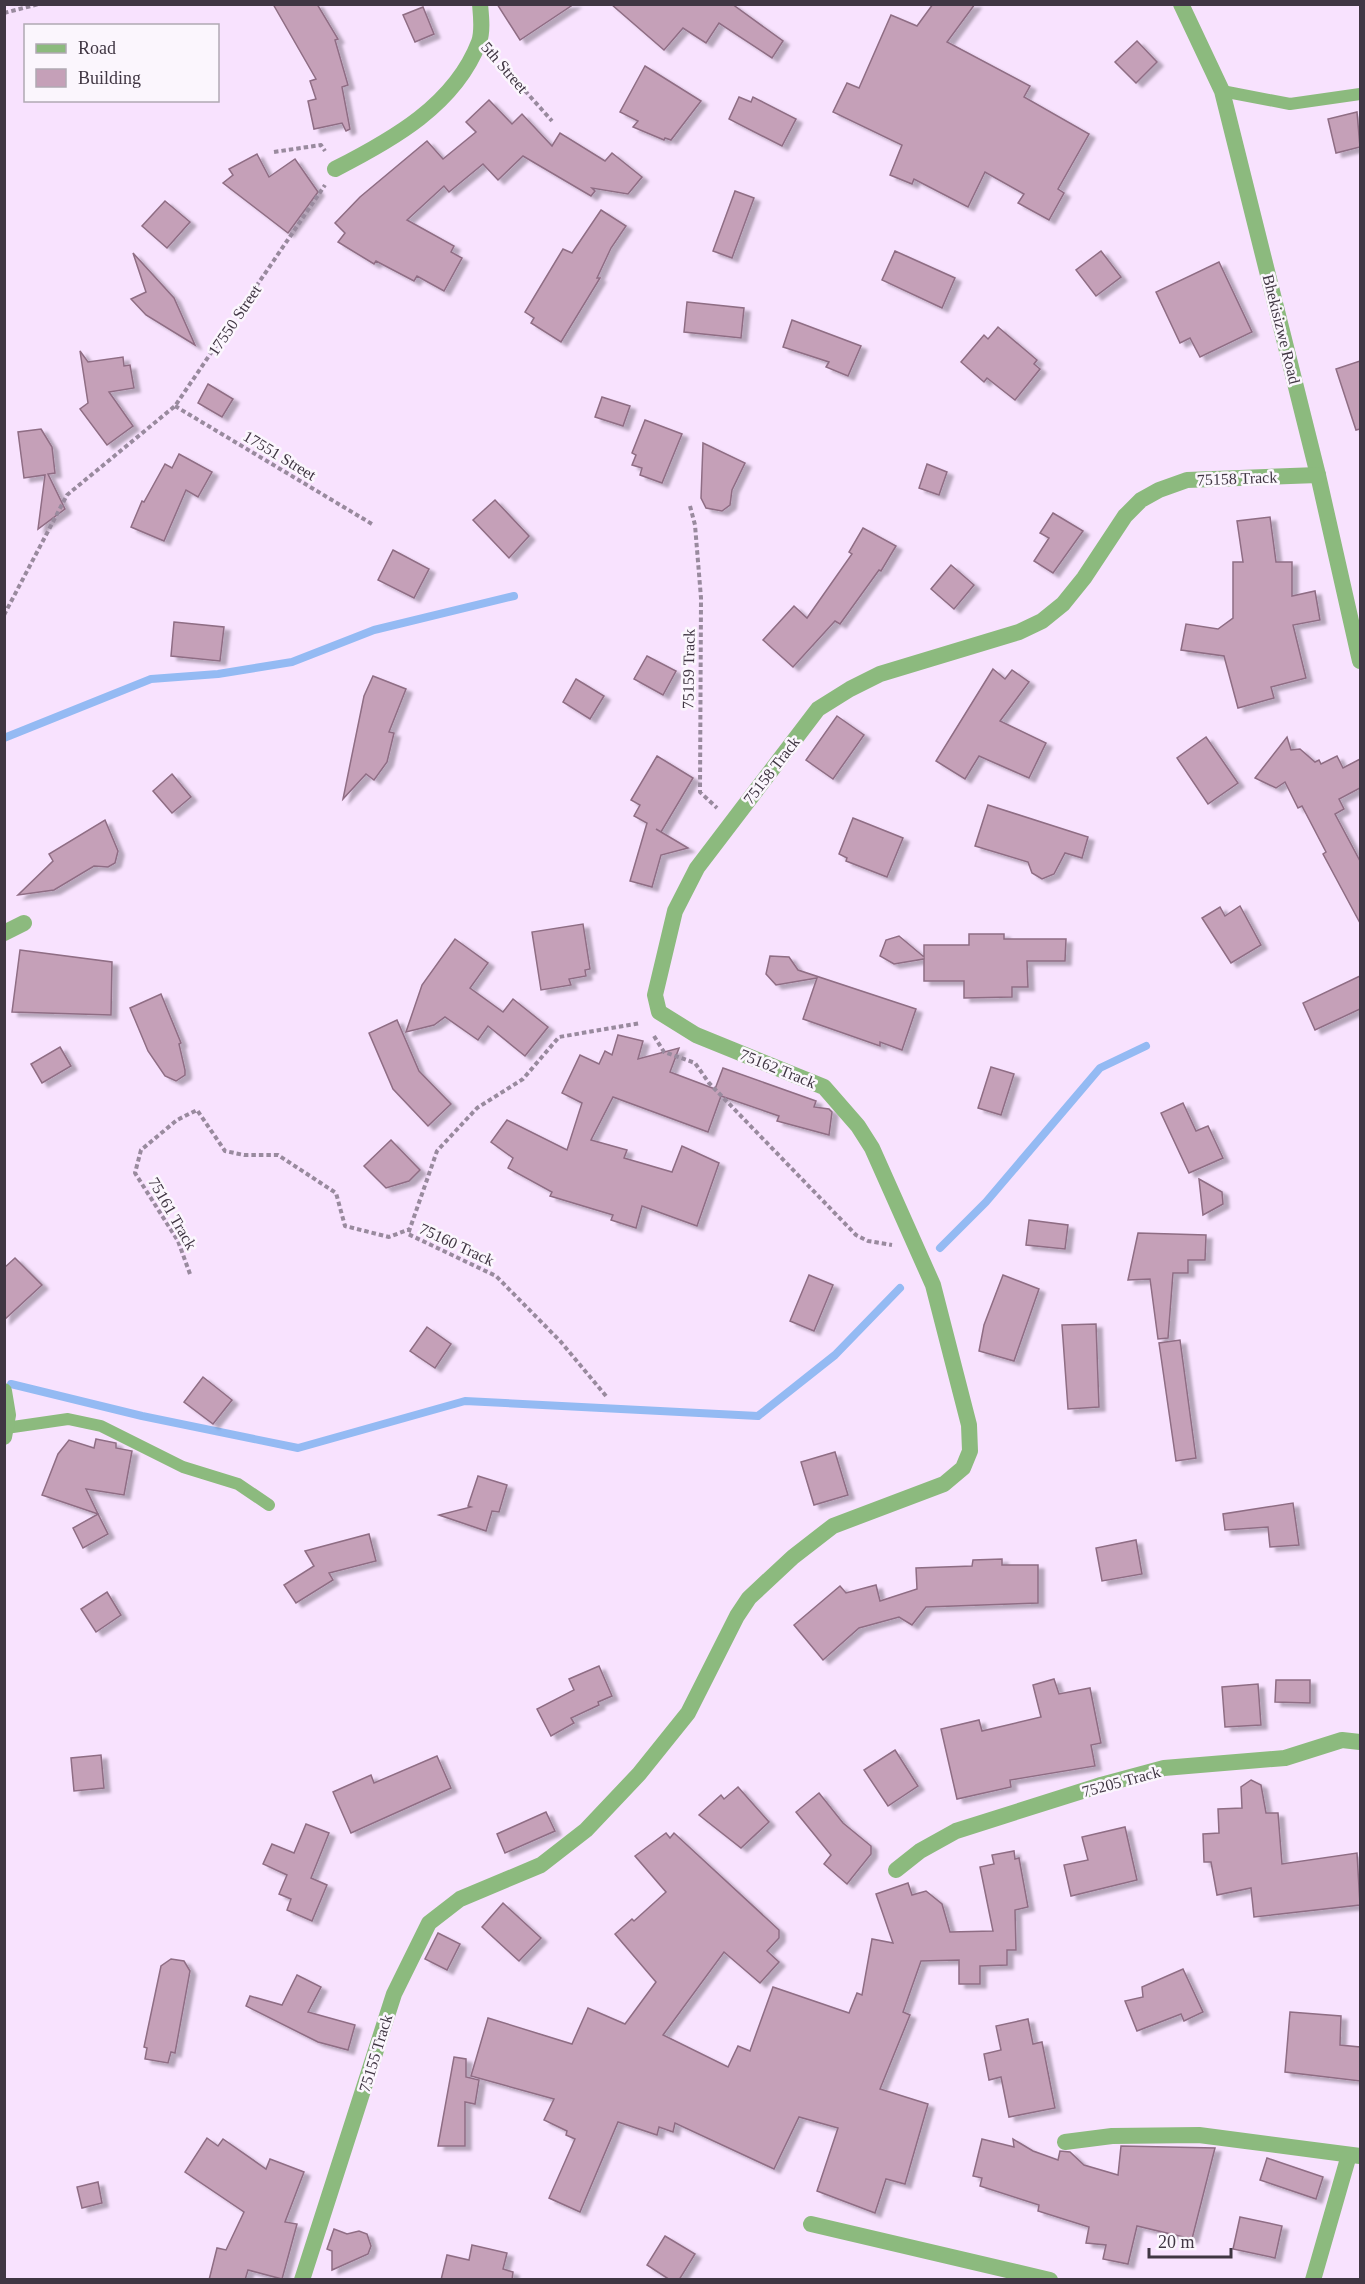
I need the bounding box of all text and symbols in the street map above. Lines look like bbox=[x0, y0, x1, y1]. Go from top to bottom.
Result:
legend bbox=[24, 24, 219, 102]
text: Road bbox=[78, 38, 116, 58]
street label: 5th Street bbox=[478, 38, 532, 97]
text: Building bbox=[78, 68, 141, 88]
street label: Bhekisizwe Road bbox=[1260, 273, 1303, 386]
street label: 17550 Street bbox=[205, 281, 265, 359]
street label: 17551 Street bbox=[241, 427, 319, 484]
street label: 75158 Track bbox=[1197, 469, 1278, 488]
street label: 75159 Track bbox=[679, 629, 698, 709]
street label: 75158 Track bbox=[740, 733, 803, 807]
street label: 75162 Track bbox=[737, 1046, 818, 1091]
street label: 75161 Track bbox=[145, 1174, 200, 1252]
street label: 75160 Track bbox=[417, 1220, 497, 1269]
street label: 75205 Track bbox=[1080, 1763, 1162, 1800]
street label: 75155 Track bbox=[356, 2012, 395, 2094]
scale bar bbox=[1149, 2221, 1232, 2259]
text: 20 m bbox=[1158, 2232, 1195, 2252]

